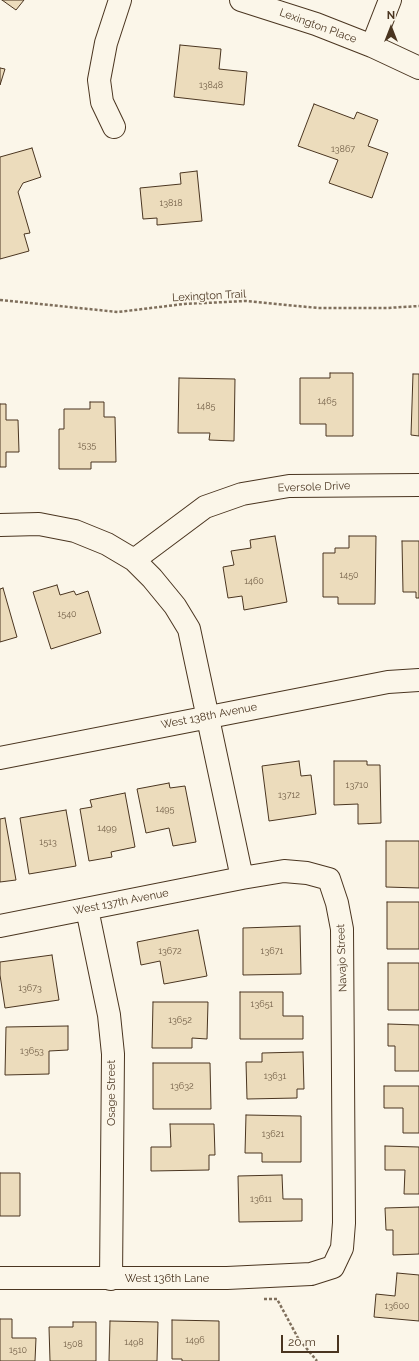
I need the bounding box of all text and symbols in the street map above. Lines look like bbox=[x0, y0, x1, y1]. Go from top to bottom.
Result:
street label: Lexington Place bbox=[278, 6, 358, 46]
north arrow bbox=[371, 8, 411, 48]
text: N bbox=[387, 9, 395, 22]
house number: 13848 bbox=[199, 80, 223, 90]
house number: 13867 bbox=[331, 144, 355, 154]
house number: 13818 bbox=[159, 198, 183, 208]
street label: Lexington Trail bbox=[172, 287, 246, 305]
house number: 1465 bbox=[317, 396, 337, 406]
house number: 1485 bbox=[196, 401, 216, 411]
house number: 1535 bbox=[78, 440, 96, 450]
street label: Eversole Drive bbox=[277, 479, 351, 495]
house number: 1450 bbox=[339, 570, 359, 580]
house number: 1460 bbox=[244, 576, 264, 586]
house number: 1540 bbox=[57, 609, 77, 619]
street label: West 138th Avenue bbox=[160, 700, 258, 732]
house number: 13710 bbox=[346, 780, 368, 790]
house number: 13712 bbox=[278, 790, 300, 800]
house number: 1495 bbox=[156, 804, 174, 814]
house number: 1499 bbox=[97, 823, 117, 833]
house number: 1513 bbox=[39, 837, 57, 847]
street label: West 137th Avenue bbox=[72, 886, 170, 918]
street label: Navajo Street bbox=[334, 924, 350, 992]
house number: 13672 bbox=[158, 946, 182, 956]
house number: 13671 bbox=[261, 946, 283, 956]
house number: 13673 bbox=[18, 983, 42, 993]
house number: 13651 bbox=[251, 999, 273, 1009]
house number: 13652 bbox=[168, 1015, 192, 1025]
house number: 13653 bbox=[20, 1046, 44, 1056]
street label: Osage Street bbox=[105, 1060, 119, 1126]
house number: 13631 bbox=[264, 1071, 286, 1081]
house number: 13632 bbox=[170, 1081, 194, 1091]
house number: 13621 bbox=[262, 1129, 284, 1139]
house number: 13611 bbox=[250, 1194, 272, 1204]
street label: West 136th Lane bbox=[125, 1272, 209, 1286]
house number: 13600 bbox=[384, 1301, 410, 1311]
scale bar bbox=[283, 1327, 341, 1353]
house number: 1496 bbox=[185, 1335, 205, 1345]
text: 20 m bbox=[288, 1335, 316, 1349]
house number: 1498 bbox=[124, 1337, 144, 1347]
house number: 1508 bbox=[63, 1339, 83, 1349]
house number: 1510 bbox=[9, 1345, 27, 1355]

